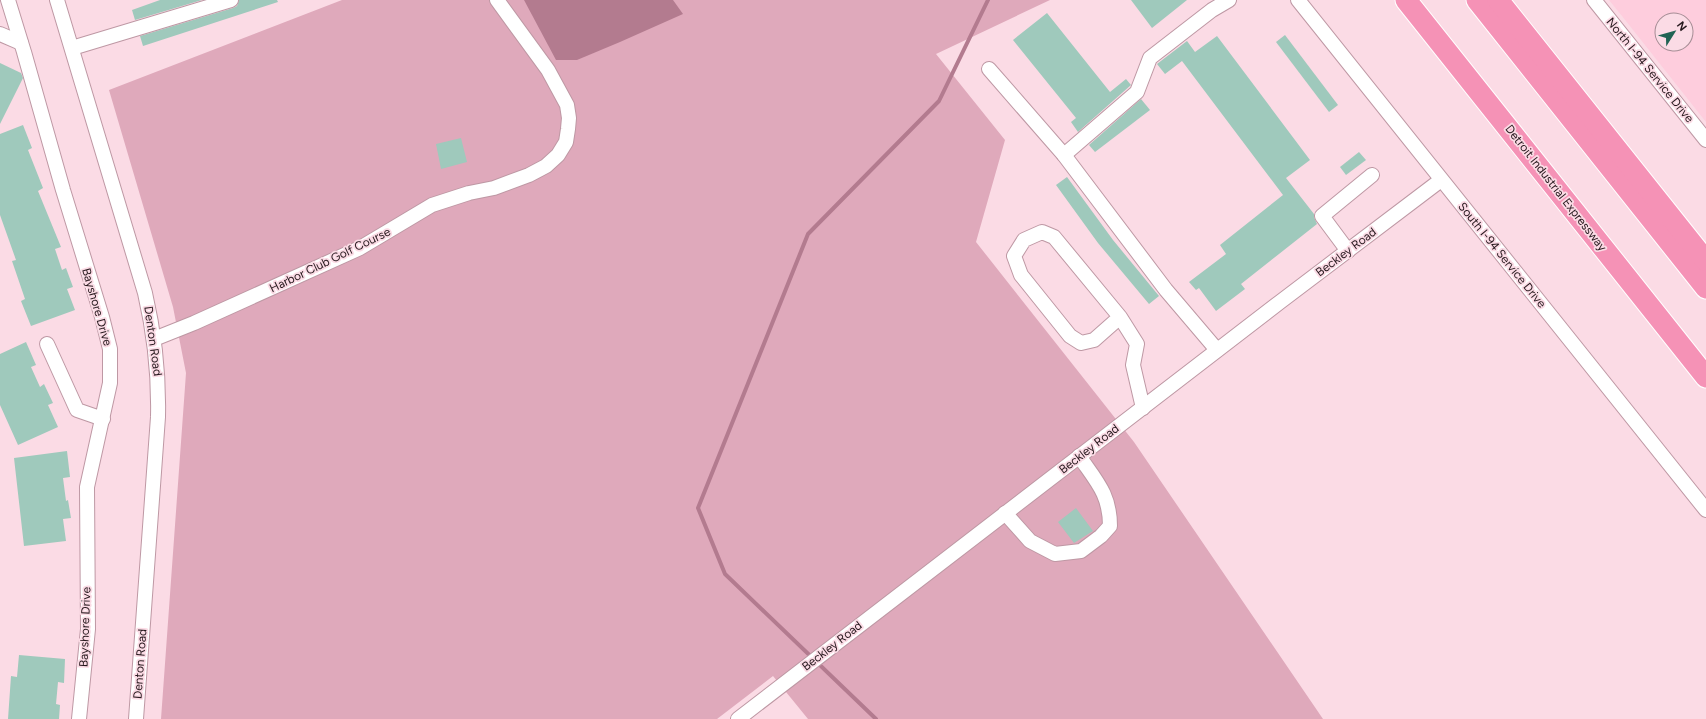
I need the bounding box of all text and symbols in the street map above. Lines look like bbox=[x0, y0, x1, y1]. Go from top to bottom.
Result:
north arrow bbox=[1654, 12, 1694, 52]
street label: North I-94 Service Drive bbox=[1603, 15, 1697, 125]
street label: Detroit Industrial Expressway bbox=[1502, 122, 1610, 254]
street label: South I-94 Service Drive bbox=[1455, 200, 1549, 311]
street label: Harbor Club Golf Course bbox=[267, 224, 393, 295]
street label: Beckley Road bbox=[1313, 225, 1379, 279]
street label: Bayshore Drive bbox=[79, 266, 115, 348]
street label: Denton Road bbox=[141, 305, 165, 377]
street label: Beckley Road bbox=[1056, 421, 1122, 477]
street label: Bayshore Drive bbox=[77, 586, 93, 667]
street label: Beckley Road bbox=[799, 618, 865, 674]
street label: Denton Road bbox=[131, 628, 149, 700]

